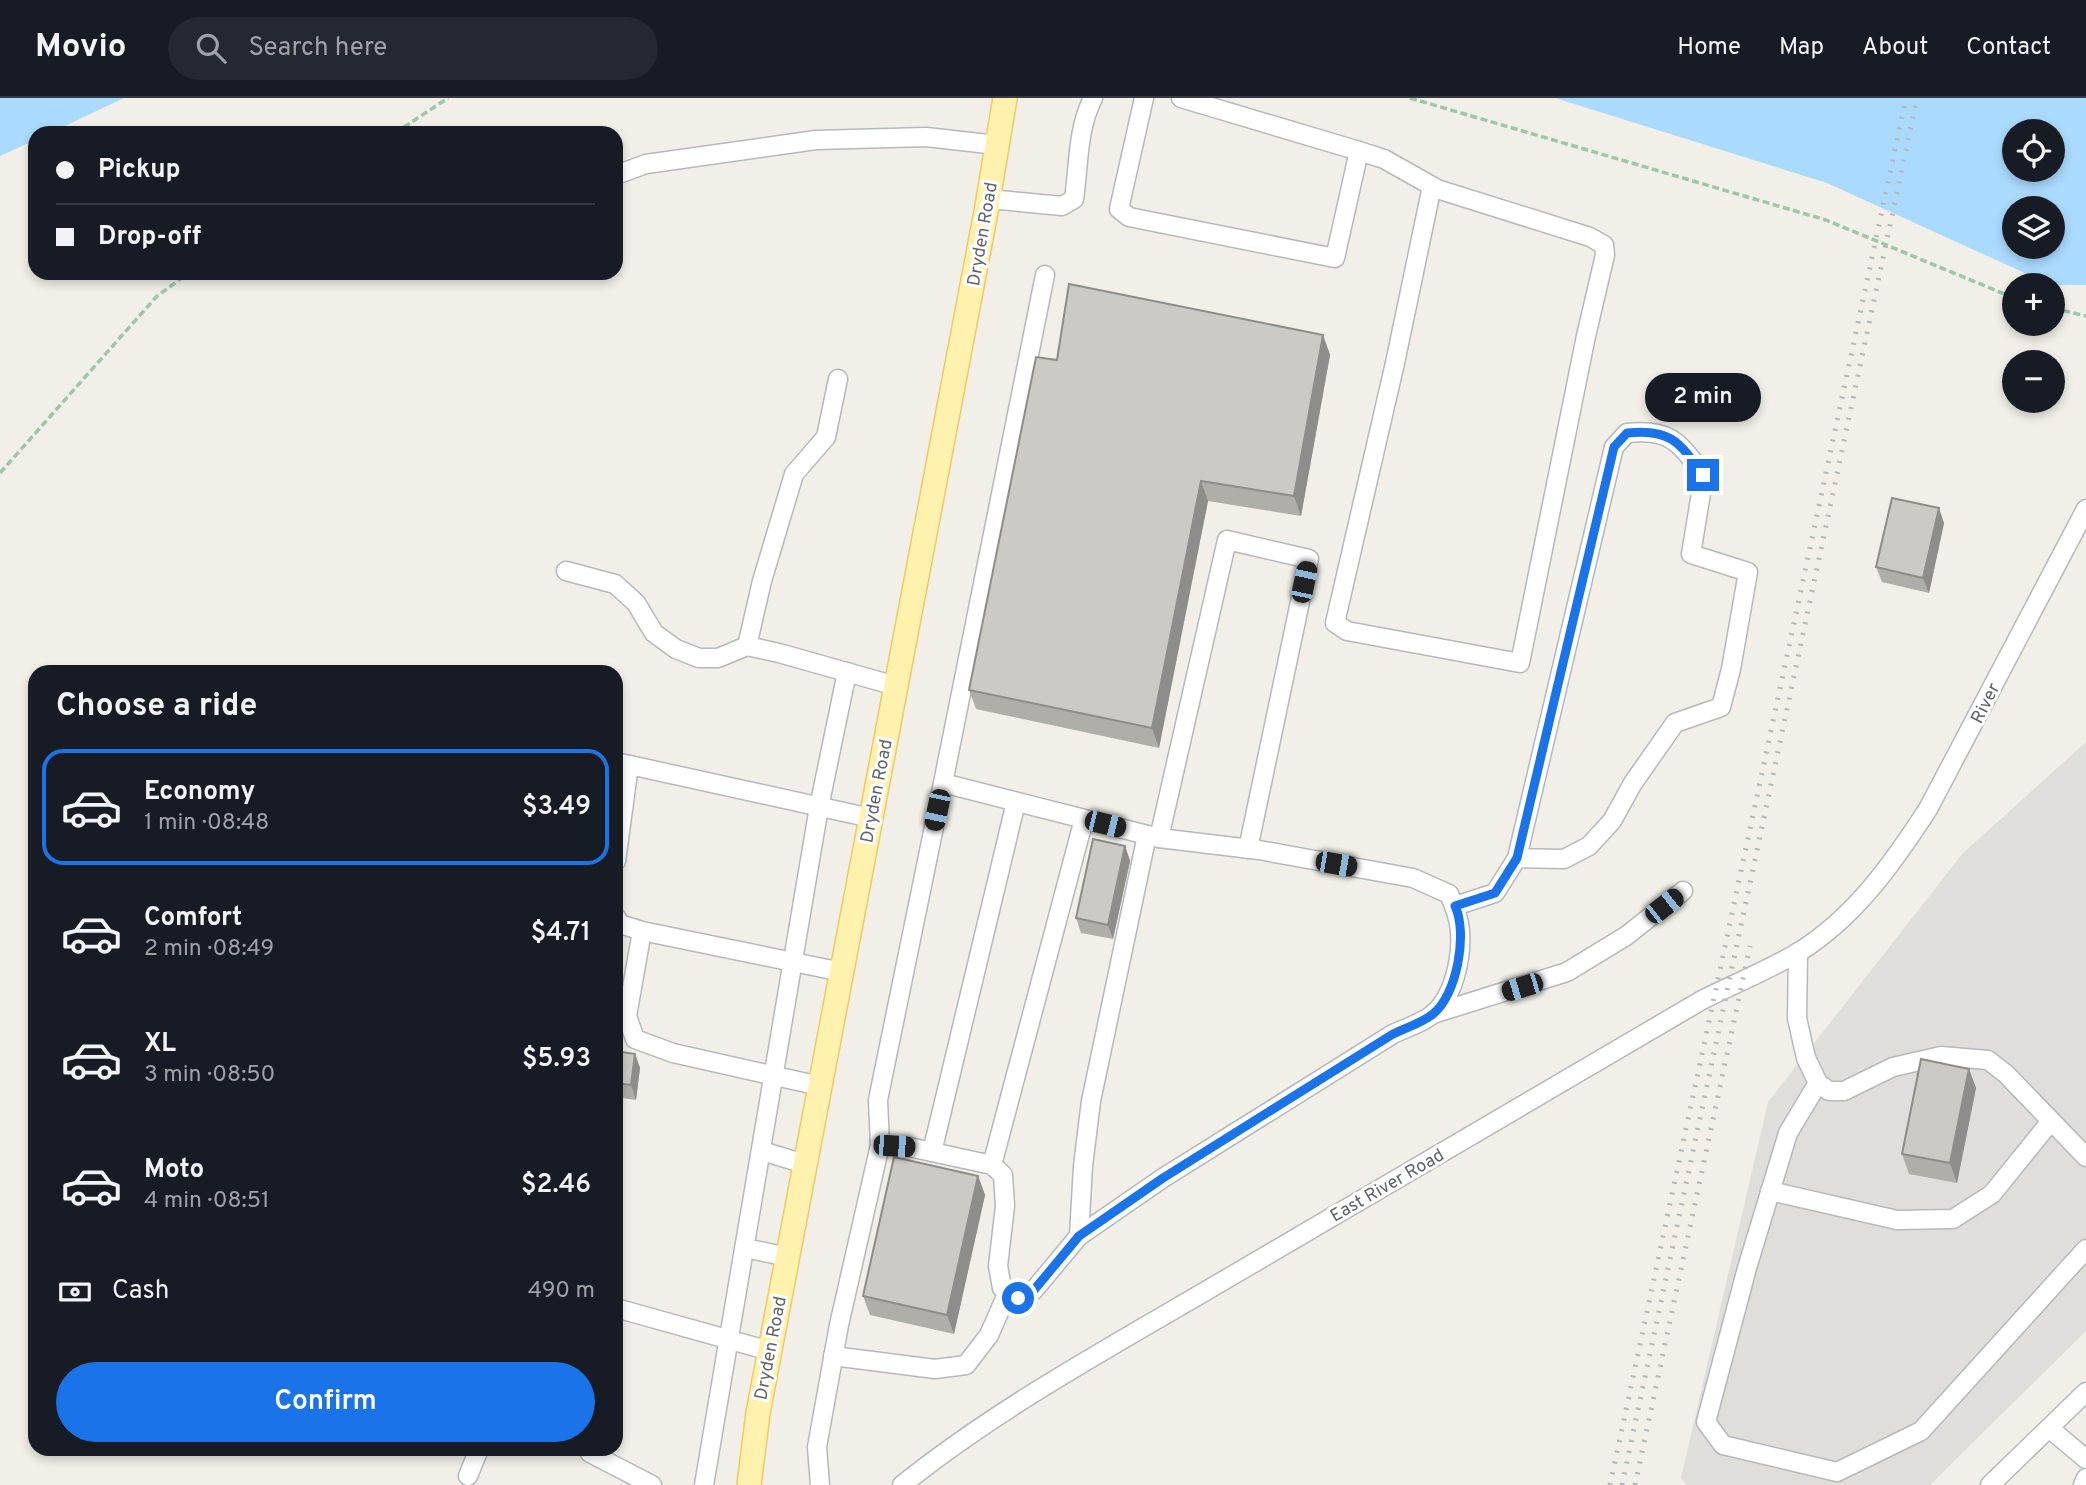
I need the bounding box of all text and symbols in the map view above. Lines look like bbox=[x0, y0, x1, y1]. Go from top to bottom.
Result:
search box bbox=[168, 17, 658, 80]
text: Movio bbox=[35, 27, 126, 69]
icon: search bbox=[192, 29, 230, 67]
text: Search here bbox=[248, 32, 387, 65]
text: Home bbox=[1677, 33, 1741, 63]
text: Map bbox=[1779, 33, 1824, 63]
text: About bbox=[1862, 33, 1928, 63]
text: Contact bbox=[1966, 33, 2051, 63]
map controls bbox=[2002, 119, 2065, 413]
button: locate bbox=[2002, 119, 2065, 182]
text: Pickup bbox=[98, 154, 181, 187]
street label: Dryden Road bbox=[963, 181, 1004, 288]
button: layers bbox=[2002, 196, 2065, 259]
text: Drop-off bbox=[98, 221, 201, 254]
button: + bbox=[2002, 273, 2065, 336]
button: − bbox=[2002, 350, 2065, 413]
callout: 2 min bbox=[1645, 374, 1761, 422]
text: 2 min bbox=[1673, 383, 1733, 412]
route end bbox=[1687, 459, 1719, 491]
car bbox=[1290, 559, 1319, 605]
street label: River bbox=[1966, 680, 2006, 728]
text: Choose a ride bbox=[56, 687, 257, 727]
street label: Dryden Road bbox=[856, 738, 899, 845]
icon: car bbox=[60, 776, 123, 839]
text: Economy bbox=[144, 776, 255, 809]
car bbox=[923, 787, 952, 833]
text: $3.49 bbox=[522, 791, 591, 824]
text: 1 min · 08:48 bbox=[144, 809, 269, 838]
car bbox=[1083, 809, 1128, 839]
car bbox=[1314, 850, 1359, 878]
car bbox=[1641, 885, 1688, 927]
icon: car bbox=[60, 902, 123, 965]
text: Comfort bbox=[144, 902, 242, 935]
text: $4.71 bbox=[531, 917, 591, 950]
text: 2 min · 08:49 bbox=[144, 935, 274, 964]
car bbox=[1499, 971, 1546, 1003]
icon: car bbox=[60, 1028, 123, 1091]
text: XL bbox=[144, 1028, 176, 1061]
text: $5.93 bbox=[522, 1043, 591, 1076]
text: 3 min · 08:50 bbox=[144, 1061, 275, 1090]
car bbox=[873, 1134, 916, 1158]
street label: East River Road bbox=[1327, 1144, 1449, 1228]
icon: car bbox=[60, 1154, 123, 1217]
text: Moto bbox=[144, 1154, 204, 1187]
text: $2.46 bbox=[521, 1169, 591, 1202]
text: 4 min · 08:51 bbox=[144, 1187, 270, 1216]
icon: cash bbox=[56, 1273, 94, 1311]
text: Cash bbox=[112, 1275, 169, 1308]
text: 490 m bbox=[528, 1277, 595, 1306]
route start bbox=[1002, 1282, 1034, 1314]
street label: Dryden Road bbox=[750, 1295, 793, 1402]
button: Confirm bbox=[56, 1362, 595, 1442]

